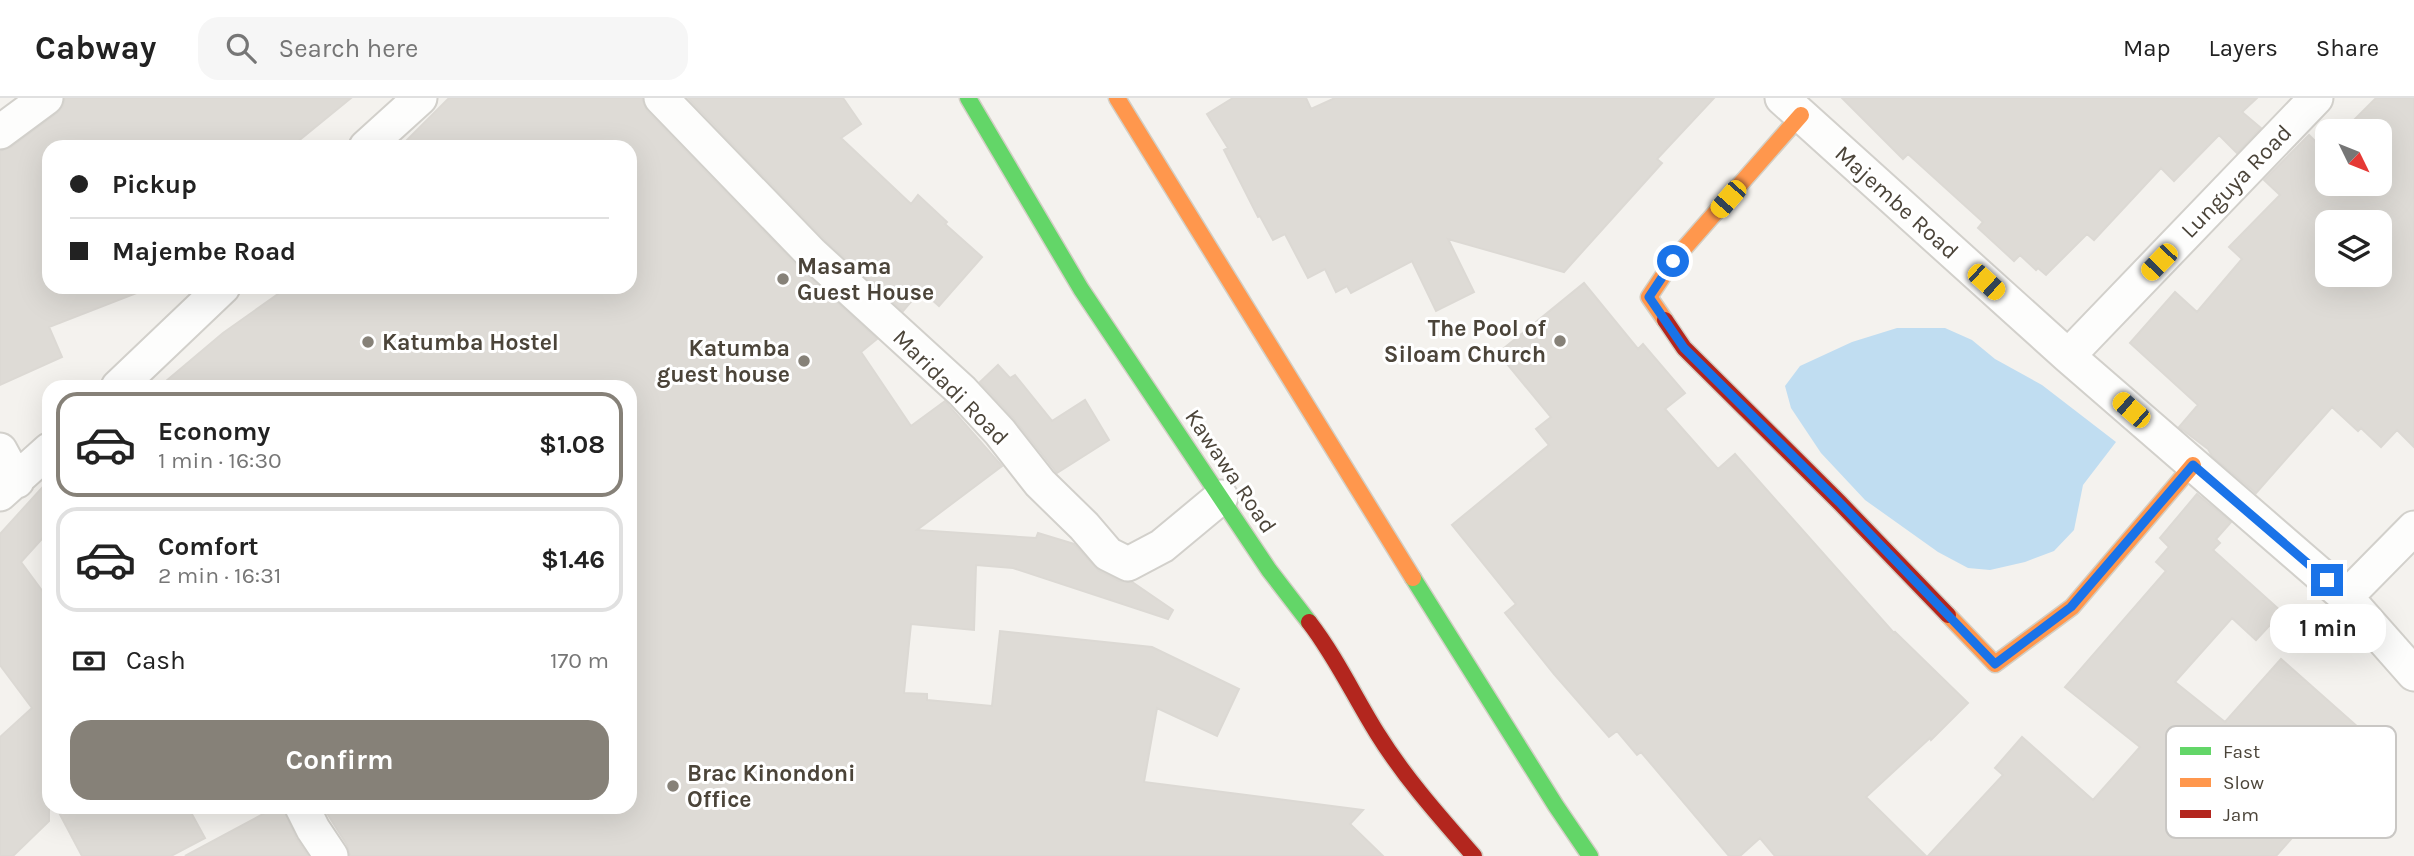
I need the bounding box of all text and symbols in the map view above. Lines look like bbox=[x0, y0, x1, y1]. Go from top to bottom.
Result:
search box bbox=[198, 17, 688, 80]
text: Cabway bbox=[35, 29, 156, 67]
icon: search bbox=[222, 29, 260, 67]
text: Search here bbox=[278, 33, 418, 64]
text: Map bbox=[2123, 34, 2171, 62]
text: Layers bbox=[2209, 34, 2278, 62]
text: Share bbox=[2316, 34, 2379, 62]
street label: Lunguya Road bbox=[2176, 119, 2297, 244]
north arrow bbox=[2315, 119, 2392, 196]
map controls bbox=[2315, 119, 2392, 287]
street label: Majembe Road bbox=[1829, 140, 1964, 265]
text: Pickup bbox=[112, 169, 197, 200]
car bbox=[1707, 176, 1750, 222]
button: layers bbox=[2315, 210, 2392, 287]
text: Majembe Road bbox=[112, 236, 296, 267]
car bbox=[2137, 240, 2182, 284]
route start bbox=[1657, 245, 1689, 277]
place label: Masama Guest House bbox=[797, 253, 934, 306]
car bbox=[1964, 260, 2009, 304]
marker: Masama Guest House bbox=[775, 271, 791, 287]
place label: The Pool of Siloam Church bbox=[1384, 315, 1547, 368]
street label: Maridadi Road bbox=[887, 324, 1014, 451]
place label: Katumba Hostel bbox=[382, 329, 559, 356]
marker: The Pool of Siloam Church bbox=[1552, 333, 1568, 349]
marker: Katumba Hostel bbox=[360, 334, 376, 350]
place label: Katumba guest house bbox=[657, 335, 790, 388]
marker: Katumba guest house bbox=[796, 353, 812, 369]
car bbox=[2109, 388, 2154, 432]
street label: Kawawa Road bbox=[1179, 404, 1282, 538]
icon: car bbox=[74, 413, 137, 476]
text: Economy bbox=[158, 416, 270, 447]
text: $1.08 bbox=[539, 429, 605, 460]
text: 1 min · 16:30 bbox=[158, 447, 282, 474]
icon: car bbox=[74, 528, 137, 591]
text: Comfort bbox=[158, 531, 259, 562]
text: $1.46 bbox=[541, 544, 605, 575]
text: 2 min · 16:31 bbox=[158, 562, 281, 589]
route end bbox=[2311, 564, 2343, 596]
callout: 1 min bbox=[2269, 604, 2385, 654]
text: 1 min bbox=[2299, 615, 2357, 642]
icon: cash bbox=[70, 642, 108, 680]
text: Cash bbox=[126, 645, 186, 676]
text: 170 m bbox=[550, 647, 609, 674]
button: Confirm bbox=[70, 720, 609, 800]
legend bbox=[2166, 726, 2396, 838]
text: Fast bbox=[2223, 741, 2260, 763]
place label: Brac Kinondoni Office bbox=[687, 760, 856, 813]
text: Slow bbox=[2223, 772, 2264, 794]
marker: Brac Kinondoni Office bbox=[665, 778, 681, 794]
text: Jam bbox=[2223, 804, 2259, 826]

